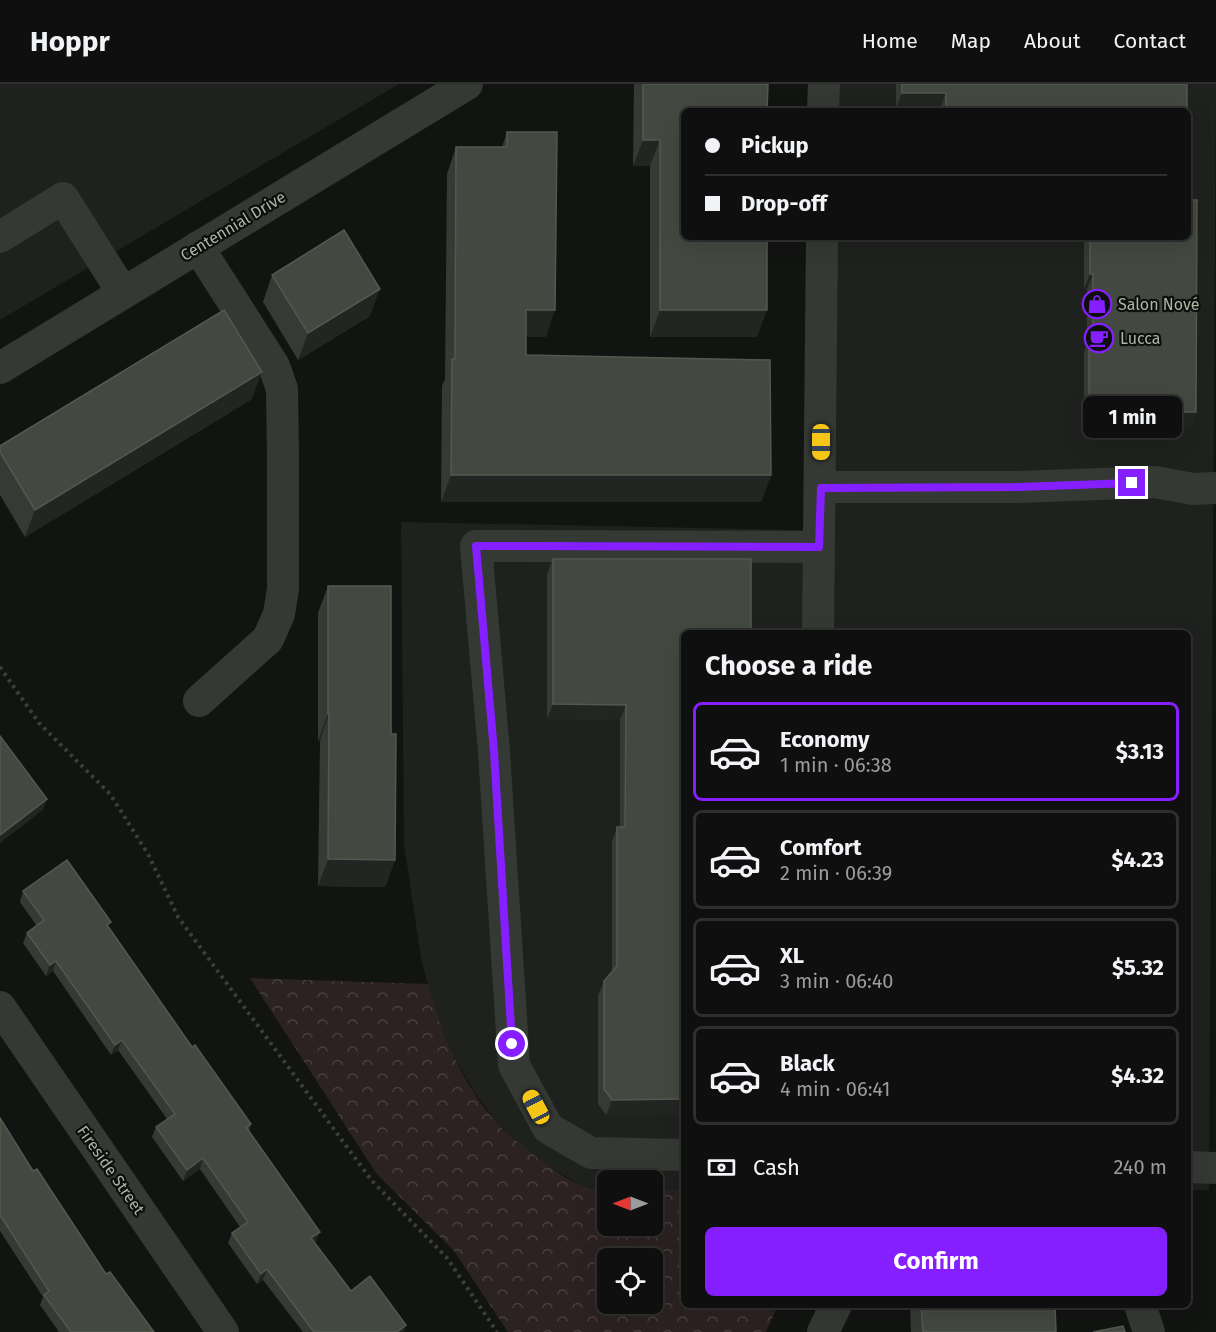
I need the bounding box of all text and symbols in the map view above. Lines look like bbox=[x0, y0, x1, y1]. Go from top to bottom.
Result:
text: Hoppr bbox=[30, 25, 110, 58]
text: Home bbox=[862, 28, 918, 54]
text: Map bbox=[951, 28, 991, 54]
text: About bbox=[1024, 28, 1081, 54]
text: Contact bbox=[1114, 28, 1186, 54]
text: Pickup bbox=[741, 132, 809, 159]
street label: Centennial Drive bbox=[177, 187, 289, 265]
text: Drop-off bbox=[741, 190, 827, 217]
shop icon: Salon Nové bbox=[1081, 288, 1113, 320]
place label: Salon Nové bbox=[1118, 295, 1200, 314]
cafe icon: Lucca bbox=[1083, 322, 1115, 354]
place label: Lucca bbox=[1120, 329, 1161, 348]
callout: 1 min bbox=[1082, 396, 1182, 438]
text: 1 min bbox=[1108, 405, 1157, 429]
car bbox=[812, 424, 830, 460]
route end bbox=[1118, 469, 1145, 496]
text: Choose a ride bbox=[705, 650, 872, 682]
icon: car bbox=[708, 725, 762, 779]
text: Economy bbox=[780, 726, 869, 753]
text: $3.13 bbox=[1116, 738, 1164, 765]
text: 1 min · 06:38 bbox=[780, 753, 892, 777]
icon: car bbox=[708, 833, 762, 887]
text: Comfort bbox=[780, 834, 861, 861]
text: $4.23 bbox=[1112, 846, 1164, 873]
text: 2 min · 06:39 bbox=[780, 861, 892, 885]
icon: car bbox=[708, 941, 762, 995]
text: XL bbox=[780, 942, 804, 969]
text: $5.32 bbox=[1112, 954, 1164, 981]
text: 3 min · 06:40 bbox=[780, 969, 894, 993]
route start bbox=[498, 1030, 525, 1057]
icon: car bbox=[708, 1049, 762, 1103]
text: Black bbox=[780, 1050, 835, 1077]
text: $4.32 bbox=[1111, 1062, 1164, 1089]
text: 4 min · 06:41 bbox=[780, 1077, 891, 1101]
car bbox=[520, 1087, 552, 1127]
street label: Fireside Street bbox=[73, 1122, 149, 1218]
icon: cash bbox=[705, 1151, 738, 1184]
text: Cash bbox=[753, 1154, 800, 1181]
text: 240 m bbox=[1113, 1155, 1167, 1179]
north arrow bbox=[597, 1170, 663, 1236]
map controls bbox=[597, 1170, 663, 1314]
button: Confirm bbox=[705, 1227, 1167, 1296]
button: locate bbox=[597, 1248, 663, 1314]

